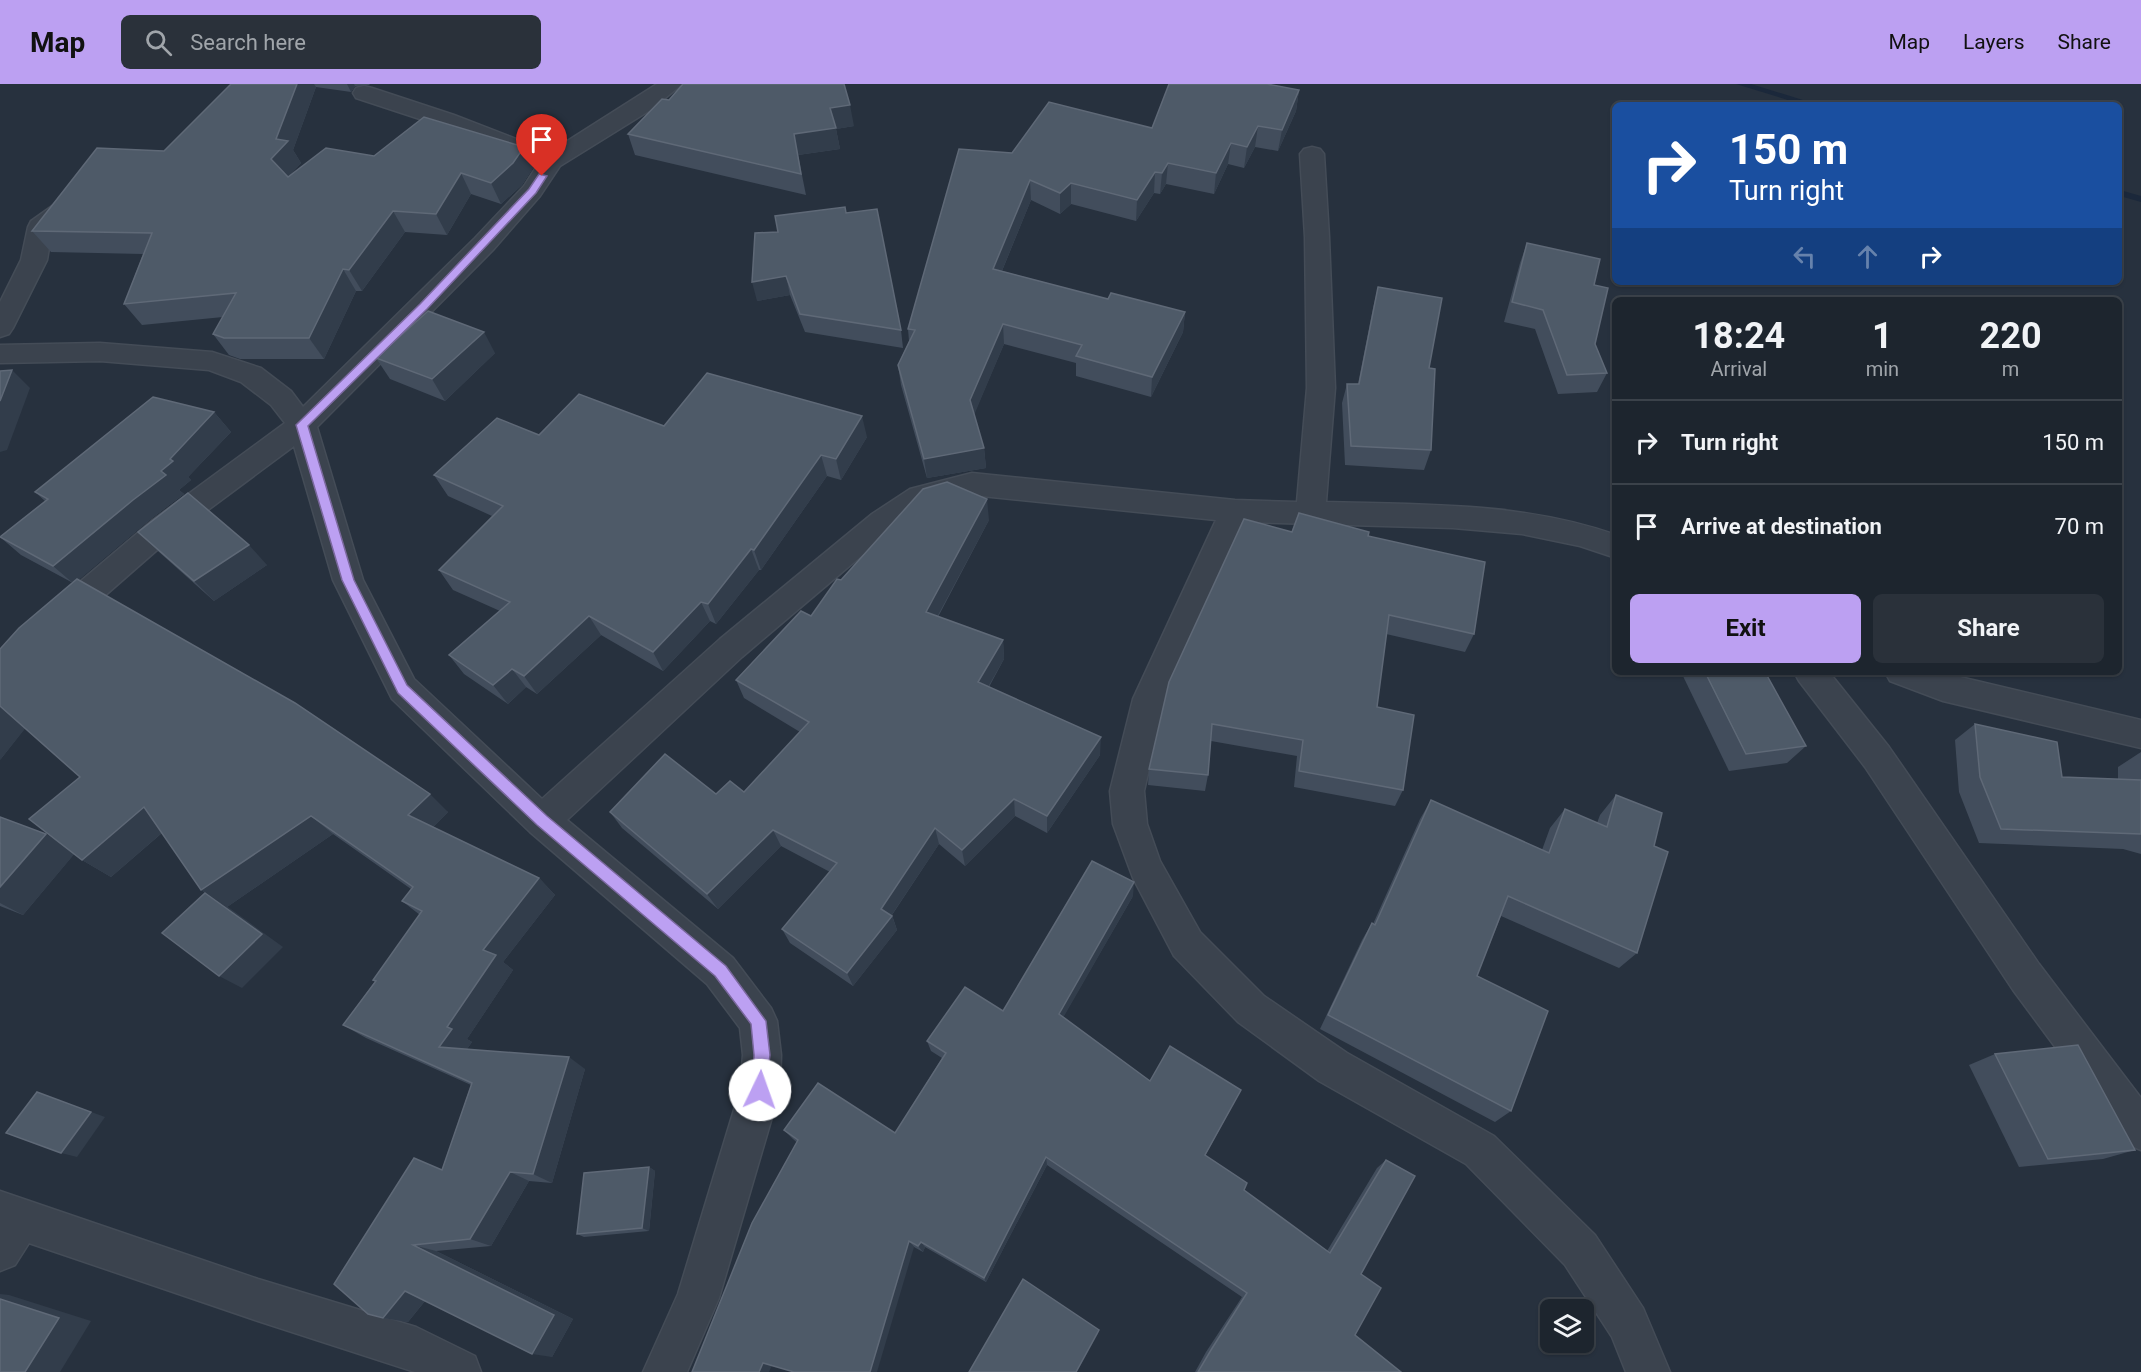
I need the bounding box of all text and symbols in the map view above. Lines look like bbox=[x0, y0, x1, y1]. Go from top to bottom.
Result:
search box bbox=[121, 15, 541, 69]
text: Map bbox=[30, 26, 85, 59]
icon: search bbox=[142, 26, 175, 59]
text: Search here bbox=[190, 30, 306, 55]
text: Map bbox=[1888, 30, 1930, 54]
text: Layers bbox=[1963, 30, 2024, 54]
text: Share bbox=[2057, 30, 2111, 54]
pin bbox=[516, 114, 567, 176]
icon: arrive bbox=[525, 123, 558, 156]
text: 150 m bbox=[1729, 125, 1848, 174]
icon: right bbox=[1630, 126, 1708, 204]
text: Turn right bbox=[1729, 175, 1844, 207]
icon: left bbox=[1788, 240, 1821, 273]
icon: ahead bbox=[1851, 240, 1884, 273]
icon: right bbox=[1914, 240, 1947, 273]
text: 18:24 bbox=[1692, 315, 1785, 357]
text: 1 bbox=[1872, 315, 1893, 357]
text: 220 bbox=[1980, 315, 2042, 357]
text: Arrival bbox=[1710, 357, 1767, 381]
text: min bbox=[1866, 357, 1899, 381]
text: m bbox=[2002, 357, 2019, 381]
icon: right bbox=[1630, 426, 1663, 459]
text: Turn right bbox=[1681, 430, 1778, 455]
text: 150 m bbox=[2042, 430, 2104, 455]
icon: arrive bbox=[1630, 510, 1663, 543]
text: Arrive at destination bbox=[1681, 514, 1882, 539]
text: 70 m bbox=[2055, 514, 2104, 539]
button: Exit bbox=[1630, 594, 1861, 663]
button: Share bbox=[1873, 594, 2104, 663]
position arrow bbox=[728, 1058, 792, 1122]
map controls bbox=[1540, 1299, 1594, 1353]
button: layers bbox=[1540, 1299, 1594, 1353]

